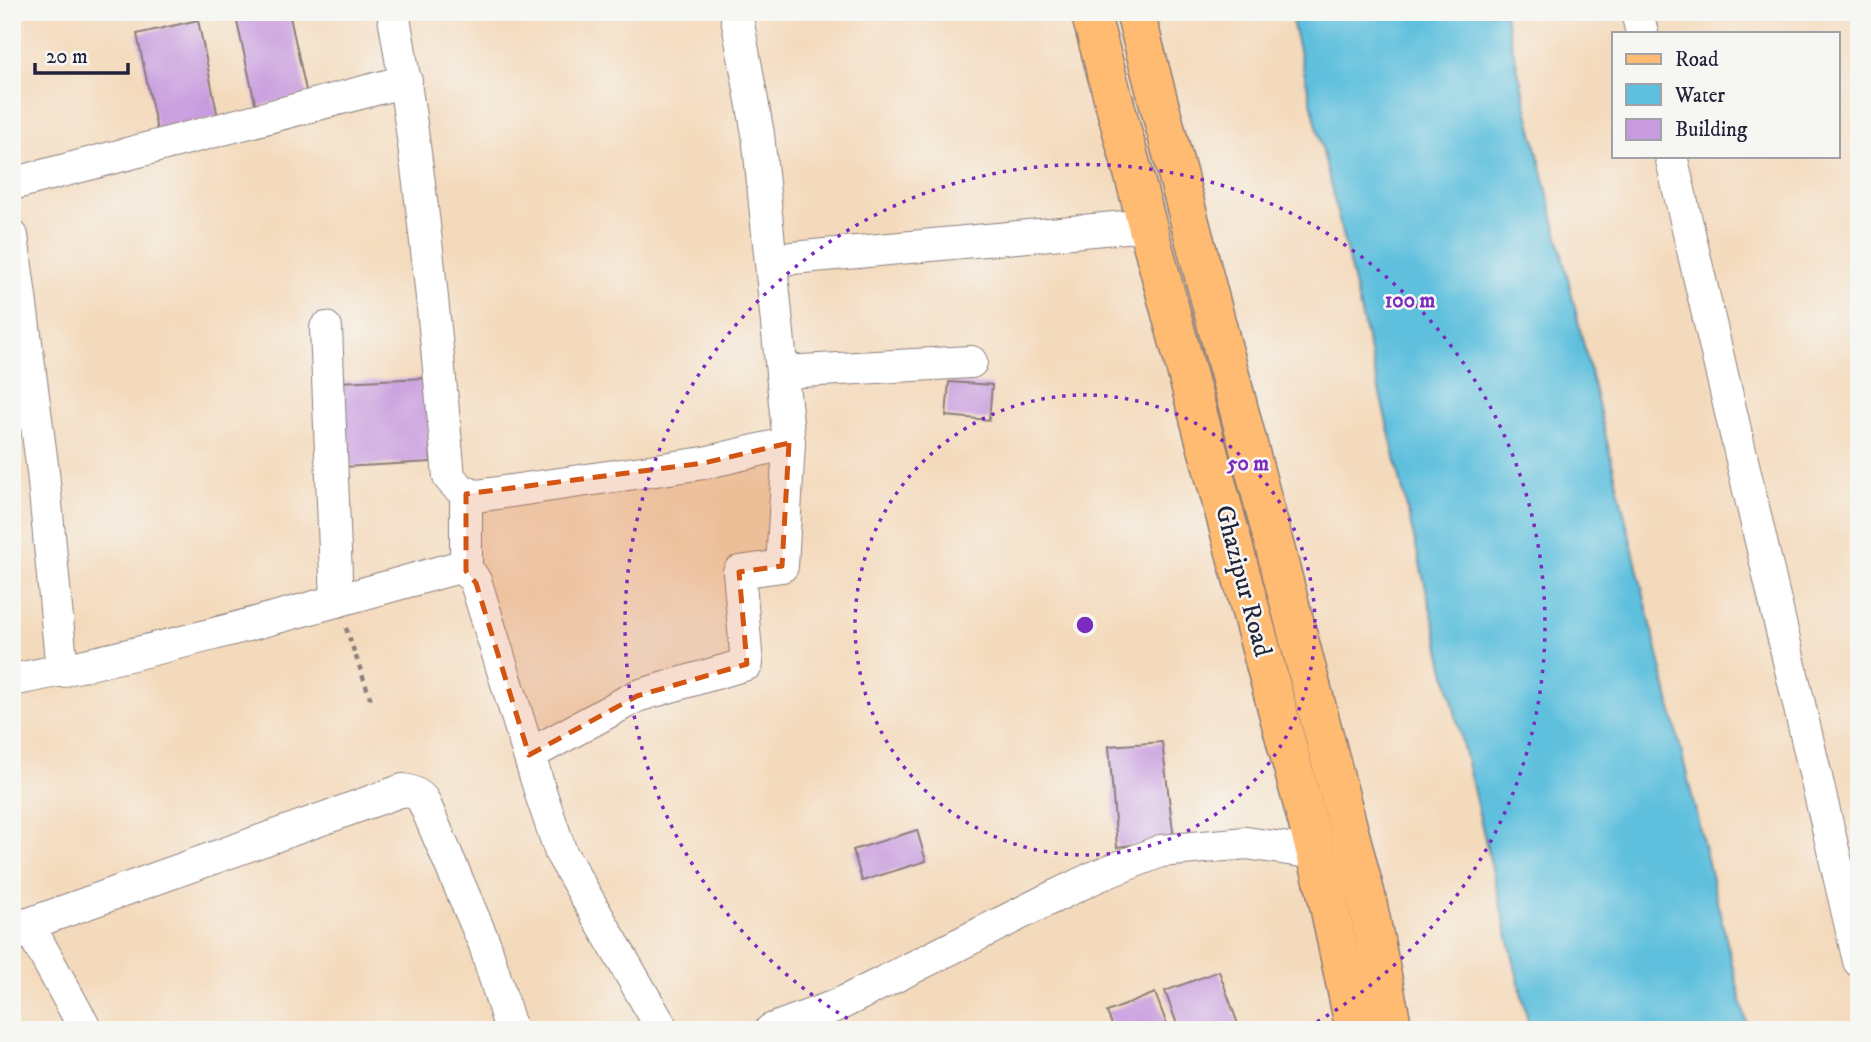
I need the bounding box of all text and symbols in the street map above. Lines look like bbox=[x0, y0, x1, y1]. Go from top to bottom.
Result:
scale bar bbox=[35, 32, 128, 76]
legend bbox=[1612, 32, 1840, 158]
text: 20 m bbox=[46, 44, 88, 70]
text: Road bbox=[1675, 47, 1719, 73]
text: Water bbox=[1674, 83, 1725, 109]
text: Building bbox=[1675, 117, 1748, 143]
text: 100 m bbox=[1385, 288, 1435, 314]
text: 50 m bbox=[1226, 451, 1269, 477]
street label: Ghazipur Road bbox=[1207, 502, 1279, 660]
centre of rings bbox=[1073, 613, 1097, 637]

